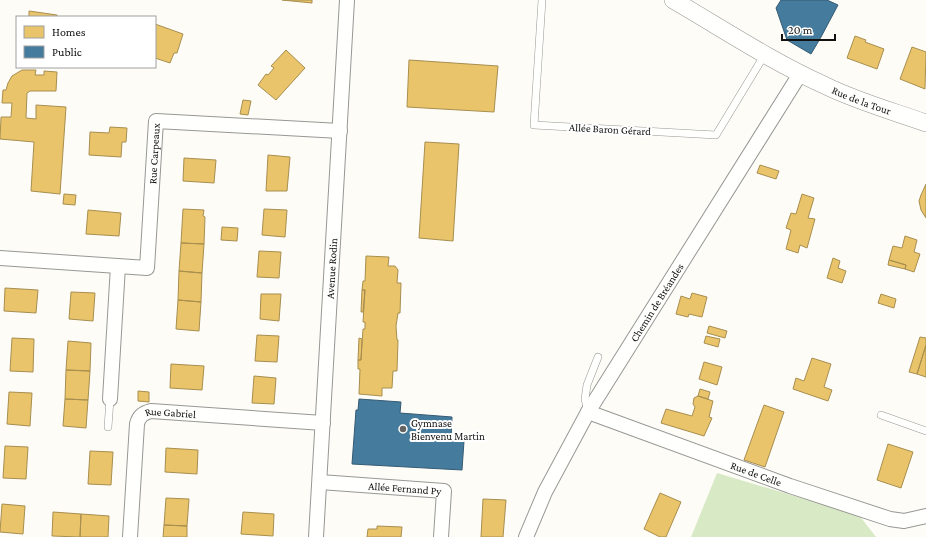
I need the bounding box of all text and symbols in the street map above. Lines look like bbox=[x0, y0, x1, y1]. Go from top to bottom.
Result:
legend bbox=[16, 16, 156, 68]
scale bar bbox=[782, 16, 835, 42]
text: 20 m bbox=[788, 23, 813, 37]
text: Homes bbox=[52, 25, 86, 39]
text: Public bbox=[52, 45, 82, 59]
street label: Rue de la Tour bbox=[830, 84, 893, 117]
street label: Allée Baron Gérard bbox=[569, 121, 651, 137]
street label: Rue Carpeaux bbox=[146, 123, 162, 184]
street label: Avenue Rodin bbox=[324, 238, 339, 299]
street label: Chemin de Bréandes bbox=[628, 261, 686, 344]
street label: Rue Gabriel bbox=[143, 405, 196, 420]
place label: Gymnase Bienvenu Martin bbox=[411, 417, 485, 442]
marker: Gymnase Bienvenu Martin bbox=[398, 424, 408, 434]
street label: Rue de Celle bbox=[729, 459, 783, 488]
street label: Allée Fernand Py bbox=[368, 480, 443, 498]

